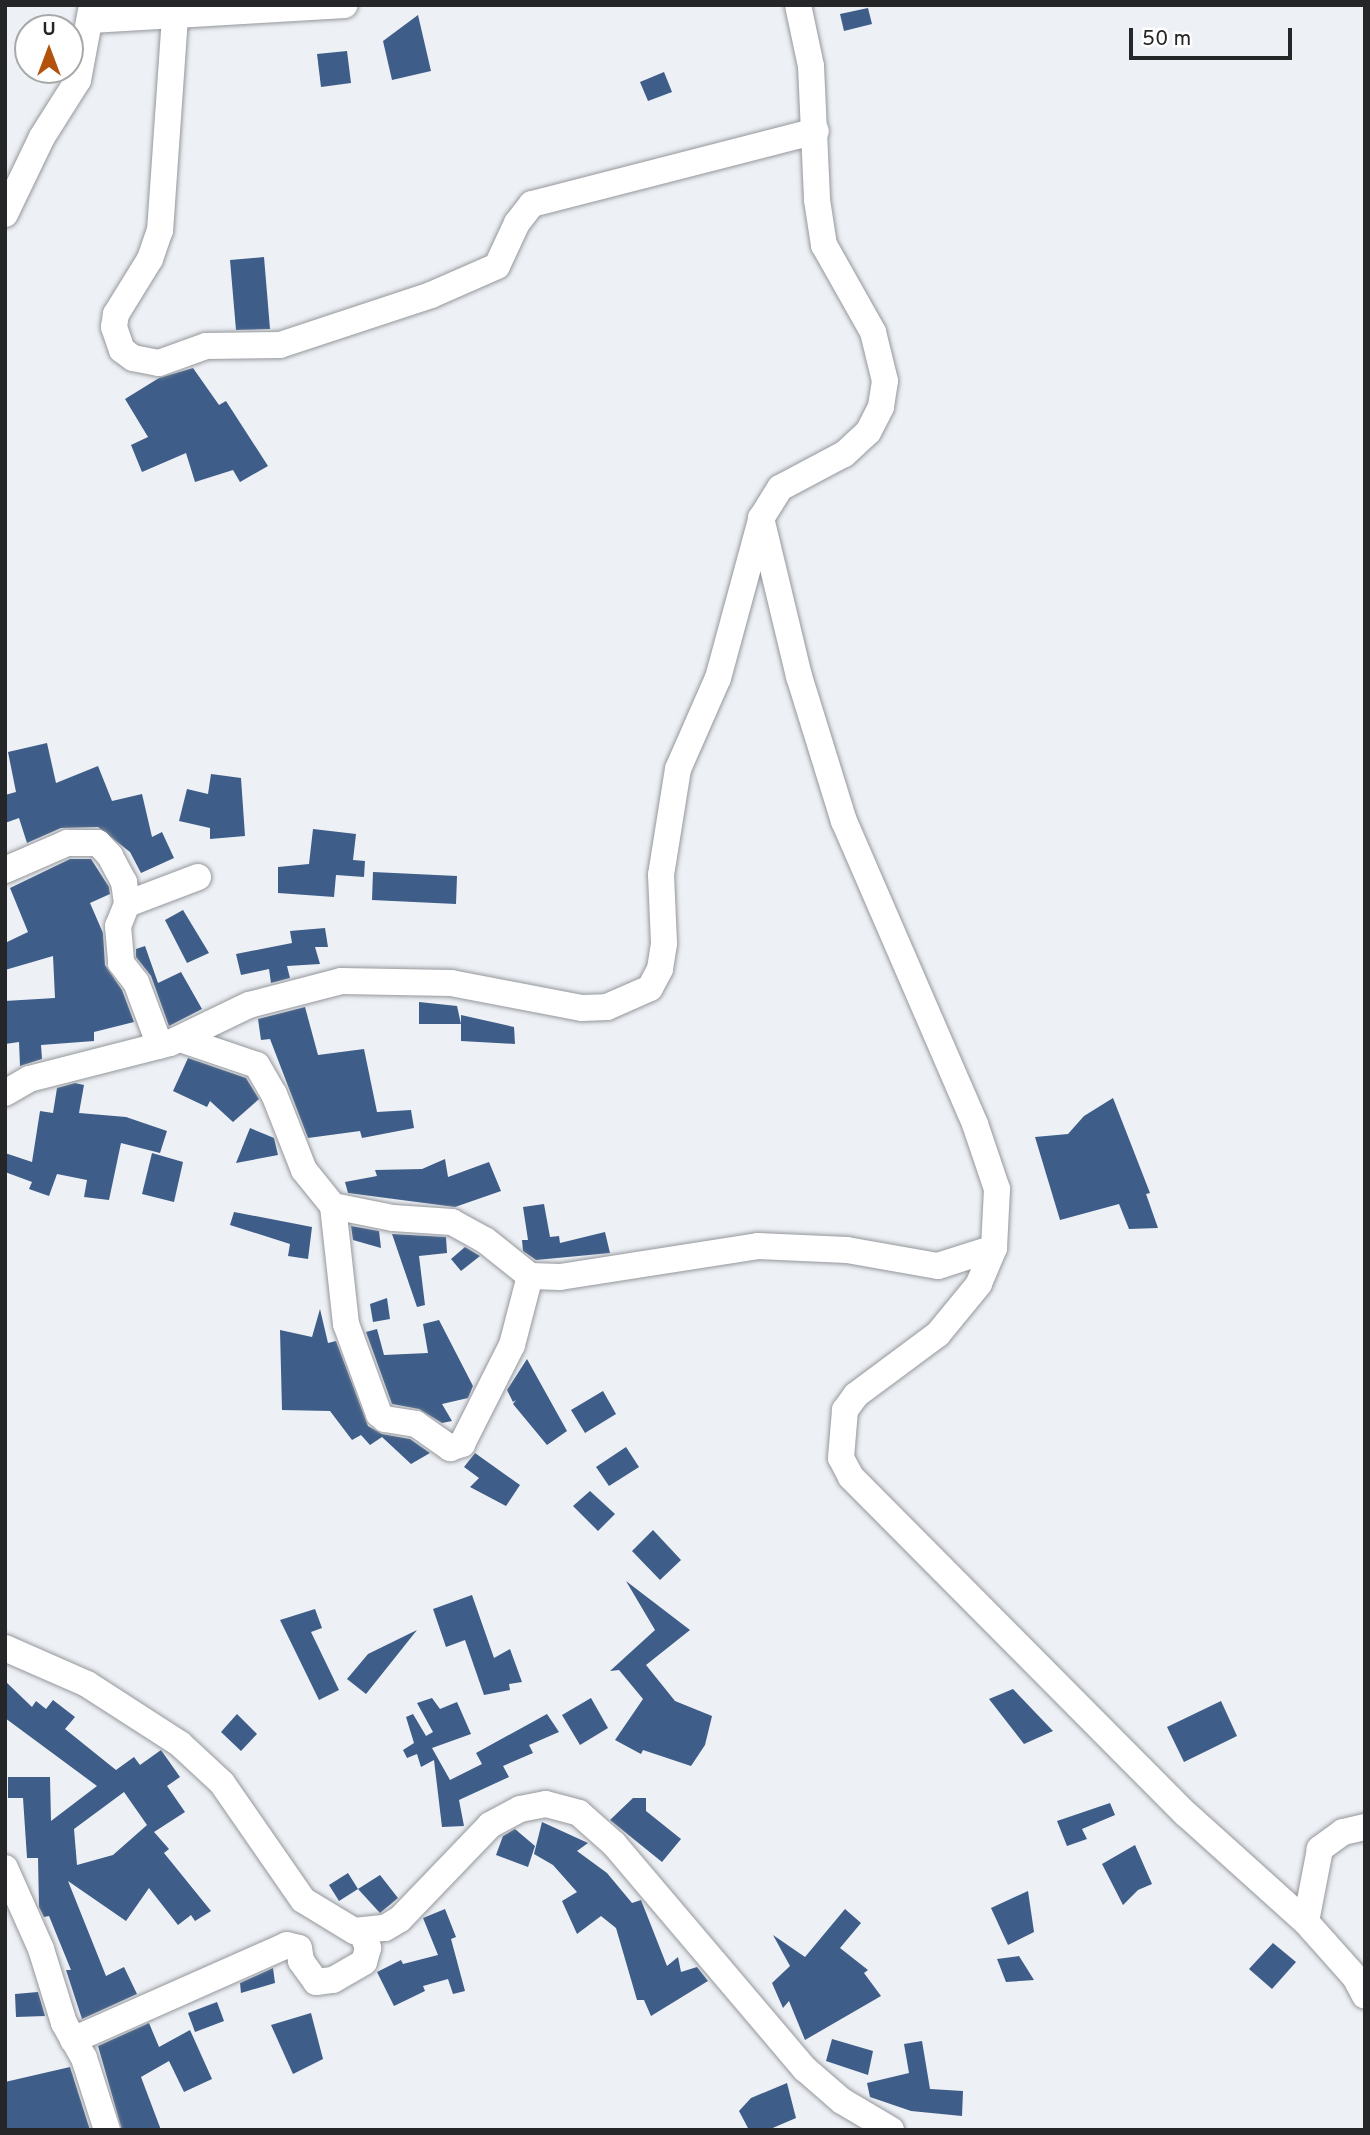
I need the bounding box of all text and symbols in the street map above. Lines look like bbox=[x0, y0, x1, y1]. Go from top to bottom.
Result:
north arrow bbox=[14, 14, 84, 84]
scale bar bbox=[1132, 14, 1295, 58]
text: U bbox=[42, 18, 56, 42]
text: 50 m bbox=[1142, 26, 1191, 53]

